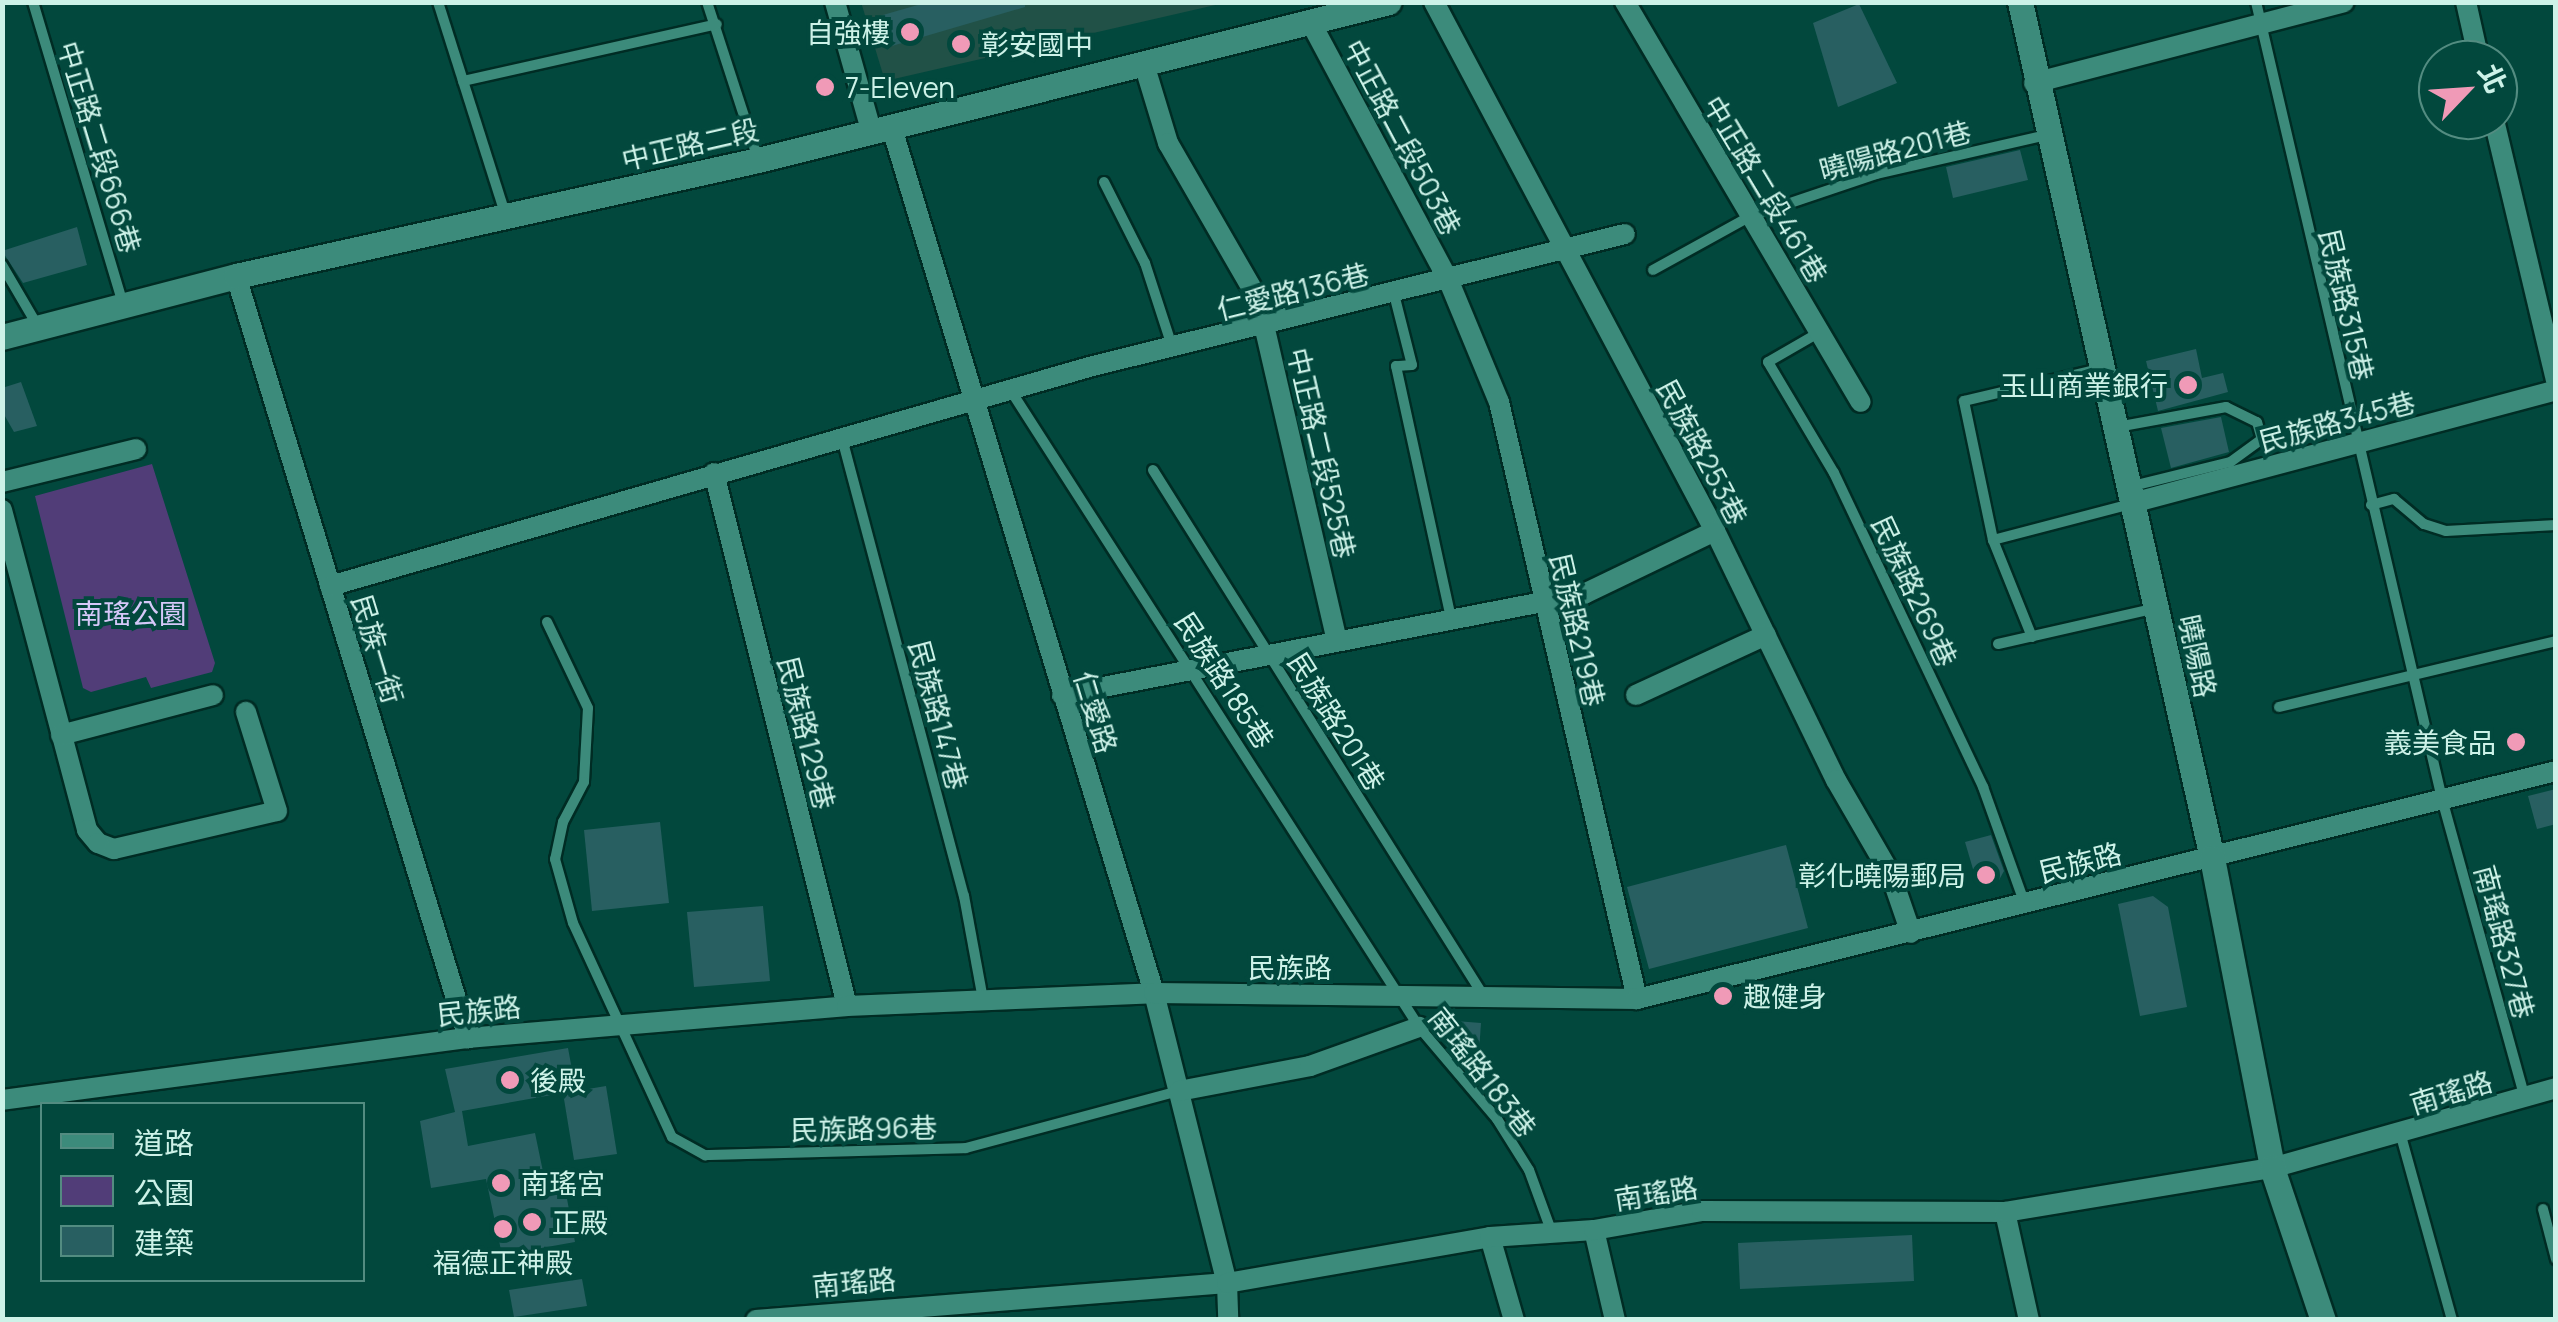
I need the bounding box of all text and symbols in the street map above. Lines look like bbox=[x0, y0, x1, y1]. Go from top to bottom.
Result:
place label: 自強樓 bbox=[806, 15, 890, 49]
marker: 自強樓 bbox=[899, 21, 921, 43]
place label: 彰安國中 bbox=[981, 27, 1093, 61]
marker: 彰安國中 bbox=[950, 33, 972, 55]
street label: 中正路二段503巷 bbox=[1337, 33, 1469, 241]
street label: 中正路二段666巷 bbox=[52, 37, 148, 257]
north arrow bbox=[2418, 40, 2518, 140]
text: 北 bbox=[2470, 57, 2517, 99]
place label: 7-Eleven bbox=[845, 70, 955, 104]
marker: 7-Eleven bbox=[814, 76, 836, 98]
street label: 中正路二段461巷 bbox=[1697, 89, 1835, 289]
street label: 中正路二段 bbox=[618, 112, 762, 176]
street label: 曉陽路201巷 bbox=[1815, 114, 1975, 186]
street label: 民族路315巷 bbox=[2313, 226, 2381, 384]
street label: 仁愛路136巷 bbox=[1213, 256, 1373, 326]
street label: 中正路二段525巷 bbox=[1281, 344, 1363, 562]
place label: 玉山商業銀行 bbox=[2000, 368, 2168, 402]
street label: 民族路253巷 bbox=[1651, 374, 1755, 530]
marker: 玉山商業銀行 bbox=[2177, 374, 2199, 396]
street label: 民族路345巷 bbox=[2255, 384, 2419, 458]
street label: 民族路269巷 bbox=[1865, 510, 1965, 672]
street label: 民族路219巷 bbox=[1544, 550, 1612, 710]
street label: 民族一街 bbox=[346, 591, 410, 707]
park label: 南瑤公園 bbox=[75, 596, 187, 630]
street label: 民族路185巷 bbox=[1169, 606, 1281, 754]
street label: 曉陽路 bbox=[2173, 611, 2223, 701]
street label: 民族路147巷 bbox=[903, 637, 975, 793]
street label: 民族路201巷 bbox=[1281, 646, 1393, 796]
street label: 民族路129巷 bbox=[772, 653, 842, 813]
street label: 仁愛路 bbox=[1068, 667, 1124, 757]
place label: 義美食品 bbox=[2384, 725, 2496, 759]
marker: 義美食品 bbox=[2505, 731, 2527, 753]
street label: 民族路 bbox=[2035, 836, 2125, 888]
place label: 彰化曉陽郵局 bbox=[1798, 858, 1966, 892]
street label: 南瑤路327巷 bbox=[2468, 862, 2542, 1022]
marker: 彰化曉陽郵局 bbox=[1975, 864, 1997, 886]
street label: 民族路 bbox=[1248, 950, 1332, 984]
place label: 趣健身 bbox=[1743, 979, 1827, 1013]
marker: 趣健身 bbox=[1712, 985, 1734, 1007]
street label: 民族路 bbox=[435, 989, 523, 1031]
street label: 南瑤路183巷 bbox=[1422, 1001, 1544, 1143]
place label: 後殿 bbox=[530, 1063, 586, 1097]
street label: 南瑤路 bbox=[2406, 1064, 2496, 1120]
marker: 後殿 bbox=[499, 1069, 521, 1091]
legend bbox=[40, 1102, 365, 1282]
street label: 民族路96巷 bbox=[790, 1110, 938, 1146]
text: 道路 bbox=[134, 1122, 194, 1163]
place label: 南瑤宮 bbox=[521, 1166, 605, 1200]
street label: 南瑤路 bbox=[1612, 1170, 1700, 1216]
text: 公園 bbox=[134, 1172, 194, 1213]
marker: 南瑤宮 bbox=[490, 1172, 512, 1194]
place label: 正殿 bbox=[552, 1205, 608, 1239]
marker: 正殿 bbox=[521, 1211, 543, 1233]
marker: 福德正神殿 bbox=[492, 1218, 514, 1240]
text: 建築 bbox=[134, 1222, 194, 1263]
place label: 福德正神殿 bbox=[433, 1245, 573, 1279]
street label: 南瑤路 bbox=[811, 1262, 897, 1302]

